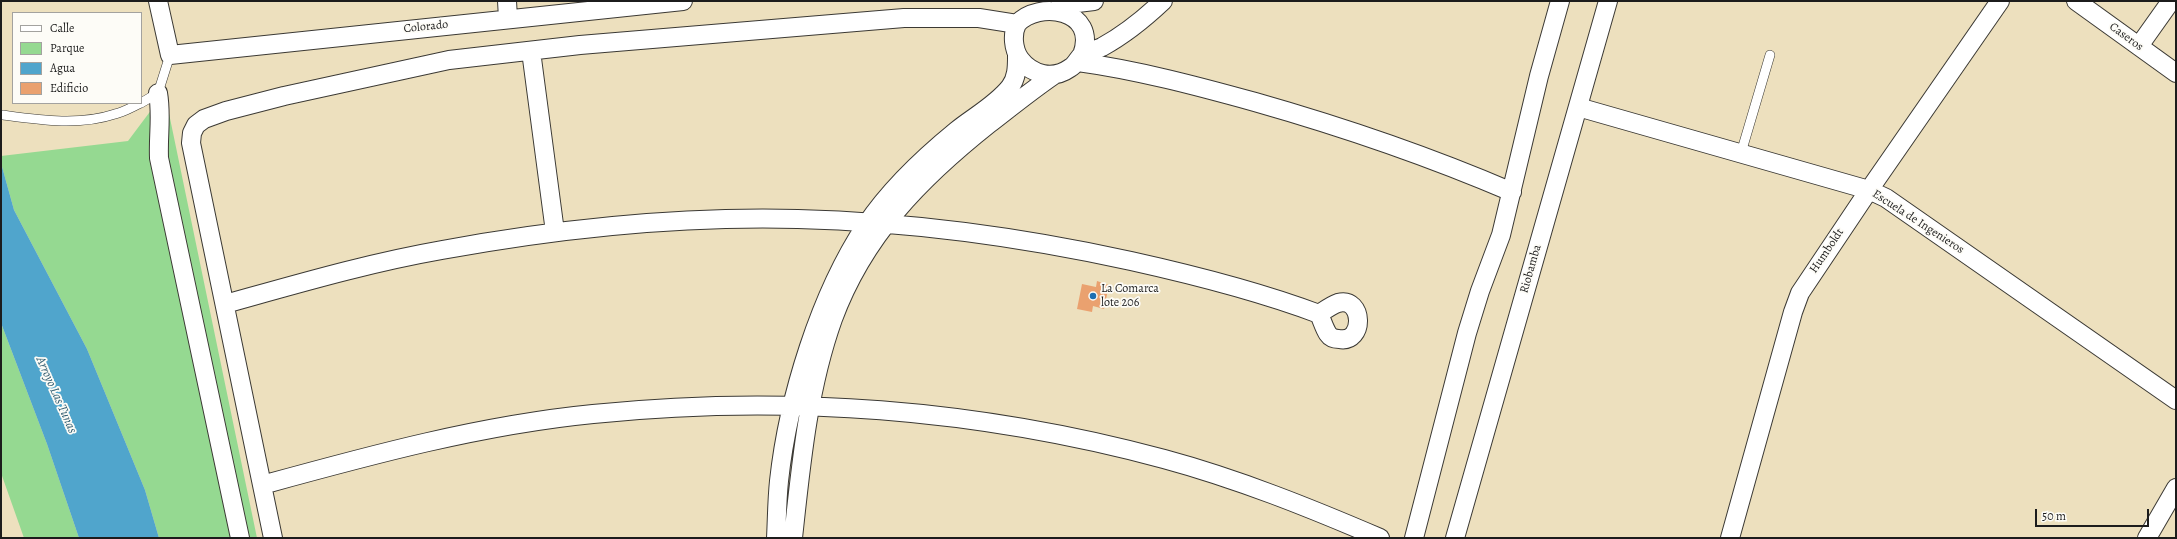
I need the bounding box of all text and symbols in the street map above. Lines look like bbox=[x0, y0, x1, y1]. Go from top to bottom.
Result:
legend bbox=[12, 12, 142, 104]
street label: Colorado bbox=[403, 18, 449, 36]
text: Calle bbox=[50, 20, 74, 36]
street label: Caseros bbox=[2106, 20, 2146, 54]
text: Parque bbox=[50, 40, 85, 56]
text: Agua bbox=[50, 60, 75, 76]
text: Edificio bbox=[50, 80, 88, 96]
street label: Escuela de Ingenieros bbox=[1869, 187, 1967, 257]
street label: Humboldt bbox=[1807, 226, 1847, 276]
street label: Riobamba bbox=[1517, 243, 1545, 295]
place label: La Comarca lote 206 bbox=[1101, 282, 1159, 310]
marker: La Comarca lote 206 bbox=[1088, 291, 1098, 301]
water label: Arroyo Las Tunas bbox=[32, 354, 80, 436]
scale bar bbox=[2037, 501, 2151, 527]
text: 50 m bbox=[2042, 508, 2066, 524]

